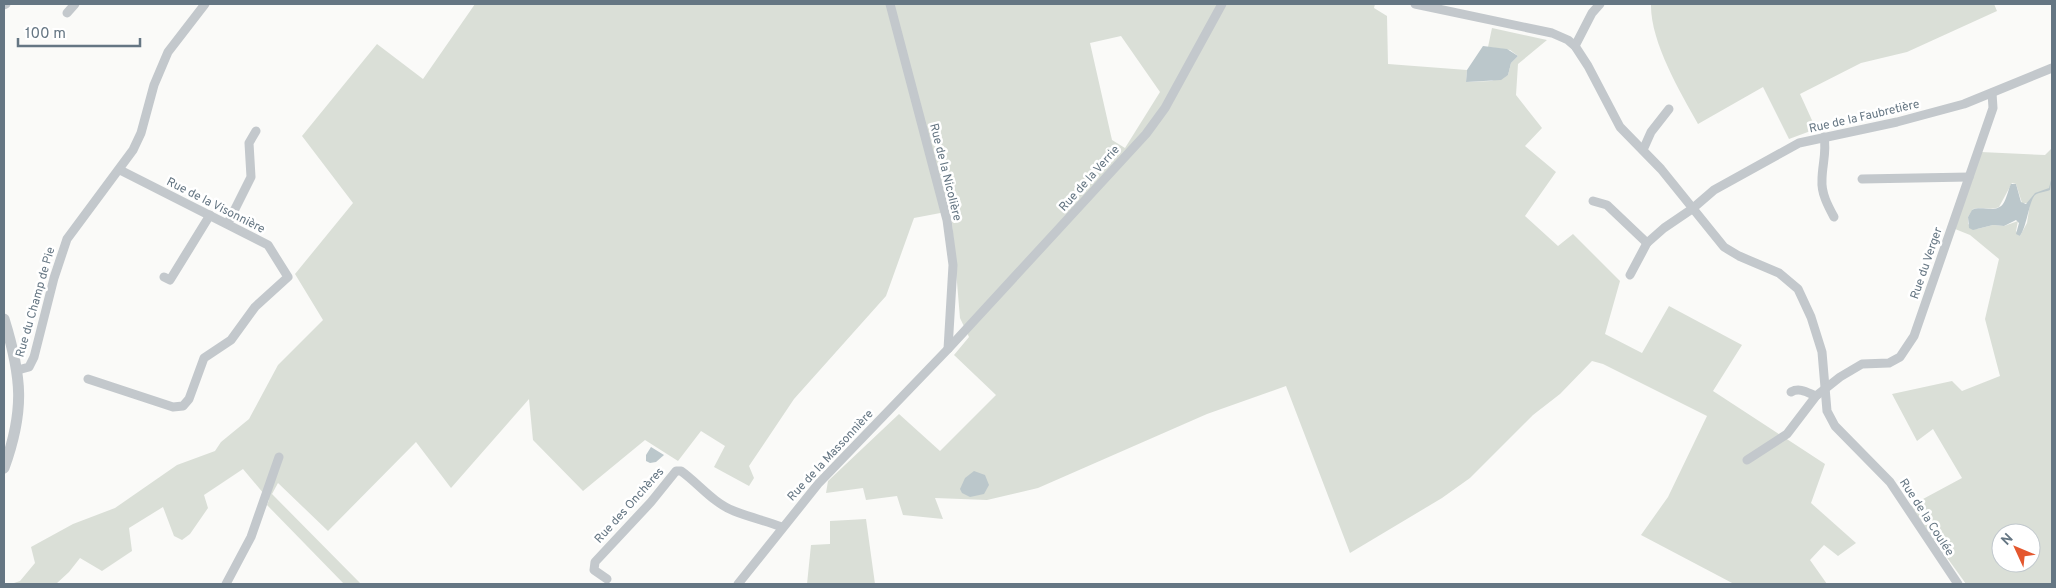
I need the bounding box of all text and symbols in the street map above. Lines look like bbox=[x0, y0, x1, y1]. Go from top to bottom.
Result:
scale bar bbox=[18, 15, 140, 47]
text: 100 m bbox=[25, 25, 66, 44]
street label: Rue de la Faubretière bbox=[1807, 96, 1921, 137]
street label: Rue de la Nicolière bbox=[925, 122, 965, 223]
street label: Rue de la Verrie bbox=[1056, 142, 1124, 215]
street label: Rue de la Visonnière bbox=[164, 174, 268, 238]
street label: Rue du Verger bbox=[1907, 225, 1947, 301]
street label: Rue du Champ de Pie bbox=[13, 245, 59, 359]
street label: Rue de la Massonnière bbox=[784, 407, 877, 505]
street label: Rue des Onchères bbox=[591, 464, 668, 547]
street label: Rue de la Coulée bbox=[1895, 476, 1957, 559]
north arrow bbox=[1991, 523, 2041, 573]
text: N bbox=[1998, 530, 2017, 550]

